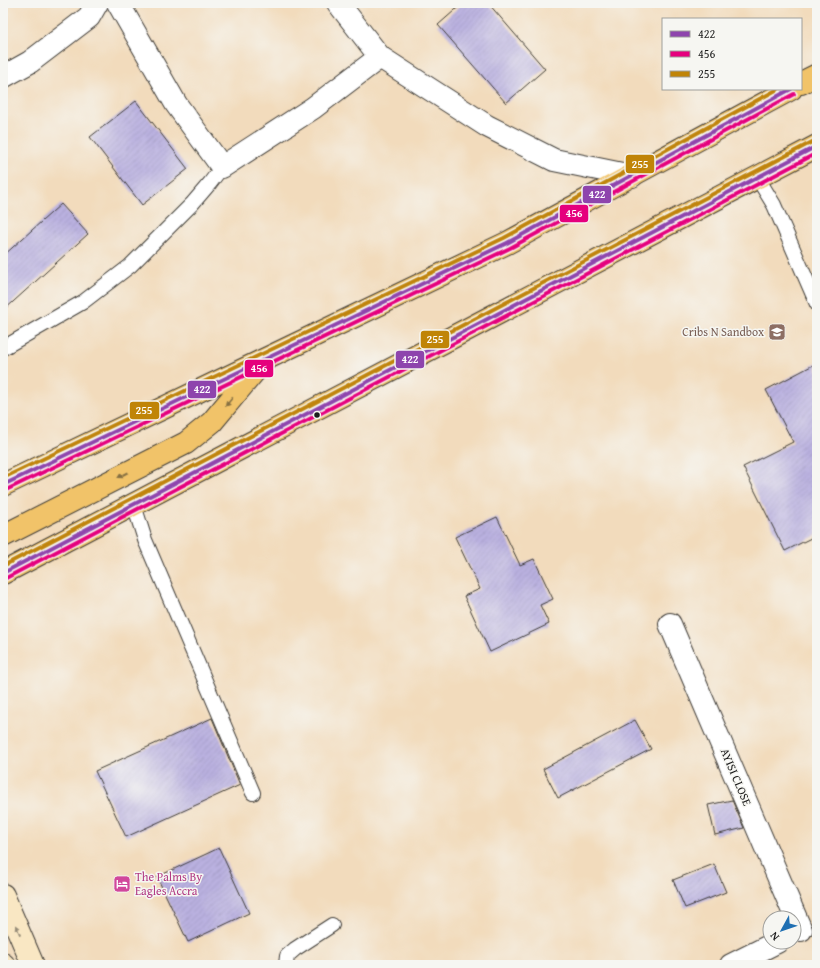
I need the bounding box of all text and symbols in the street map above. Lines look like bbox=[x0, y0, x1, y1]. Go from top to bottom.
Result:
legend bbox=[662, 18, 802, 90]
text: 422 bbox=[698, 25, 716, 42]
text: 456 bbox=[698, 45, 716, 62]
text: 255 bbox=[698, 65, 716, 82]
line badge: 255 bbox=[625, 154, 655, 174]
text: 255 bbox=[631, 156, 649, 172]
line badge: 422 bbox=[582, 185, 612, 204]
text: 422 bbox=[588, 186, 606, 202]
line badge: 456 bbox=[559, 204, 589, 223]
text: 456 bbox=[565, 205, 583, 221]
school or university icon: Cribs N Sandbox bbox=[767, 322, 787, 342]
place label: Cribs N Sandbox bbox=[682, 323, 765, 340]
line badge: 255 bbox=[420, 330, 450, 349]
text: 255 bbox=[426, 331, 444, 347]
line badge: 422 bbox=[395, 350, 425, 369]
text: 422 bbox=[401, 351, 419, 367]
line badge: 456 bbox=[244, 359, 274, 378]
text: 456 bbox=[250, 360, 268, 376]
line badge: 422 bbox=[187, 380, 217, 399]
text: 422 bbox=[193, 381, 211, 397]
one-way arrow bbox=[224, 397, 233, 407]
line badge: 255 bbox=[129, 401, 160, 420]
text: 255 bbox=[135, 402, 153, 418]
unlabelled marker bbox=[312, 410, 322, 420]
one-way arrow bbox=[118, 472, 129, 478]
street label: AYISI CLOSE bbox=[717, 745, 756, 808]
place label: The Palms By Eagles Accra bbox=[135, 868, 202, 899]
hotel icon: The Palms By Eagles Accra bbox=[112, 874, 132, 894]
north arrow bbox=[762, 910, 802, 950]
one-way arrow bbox=[15, 924, 21, 935]
text: N bbox=[765, 928, 783, 944]

